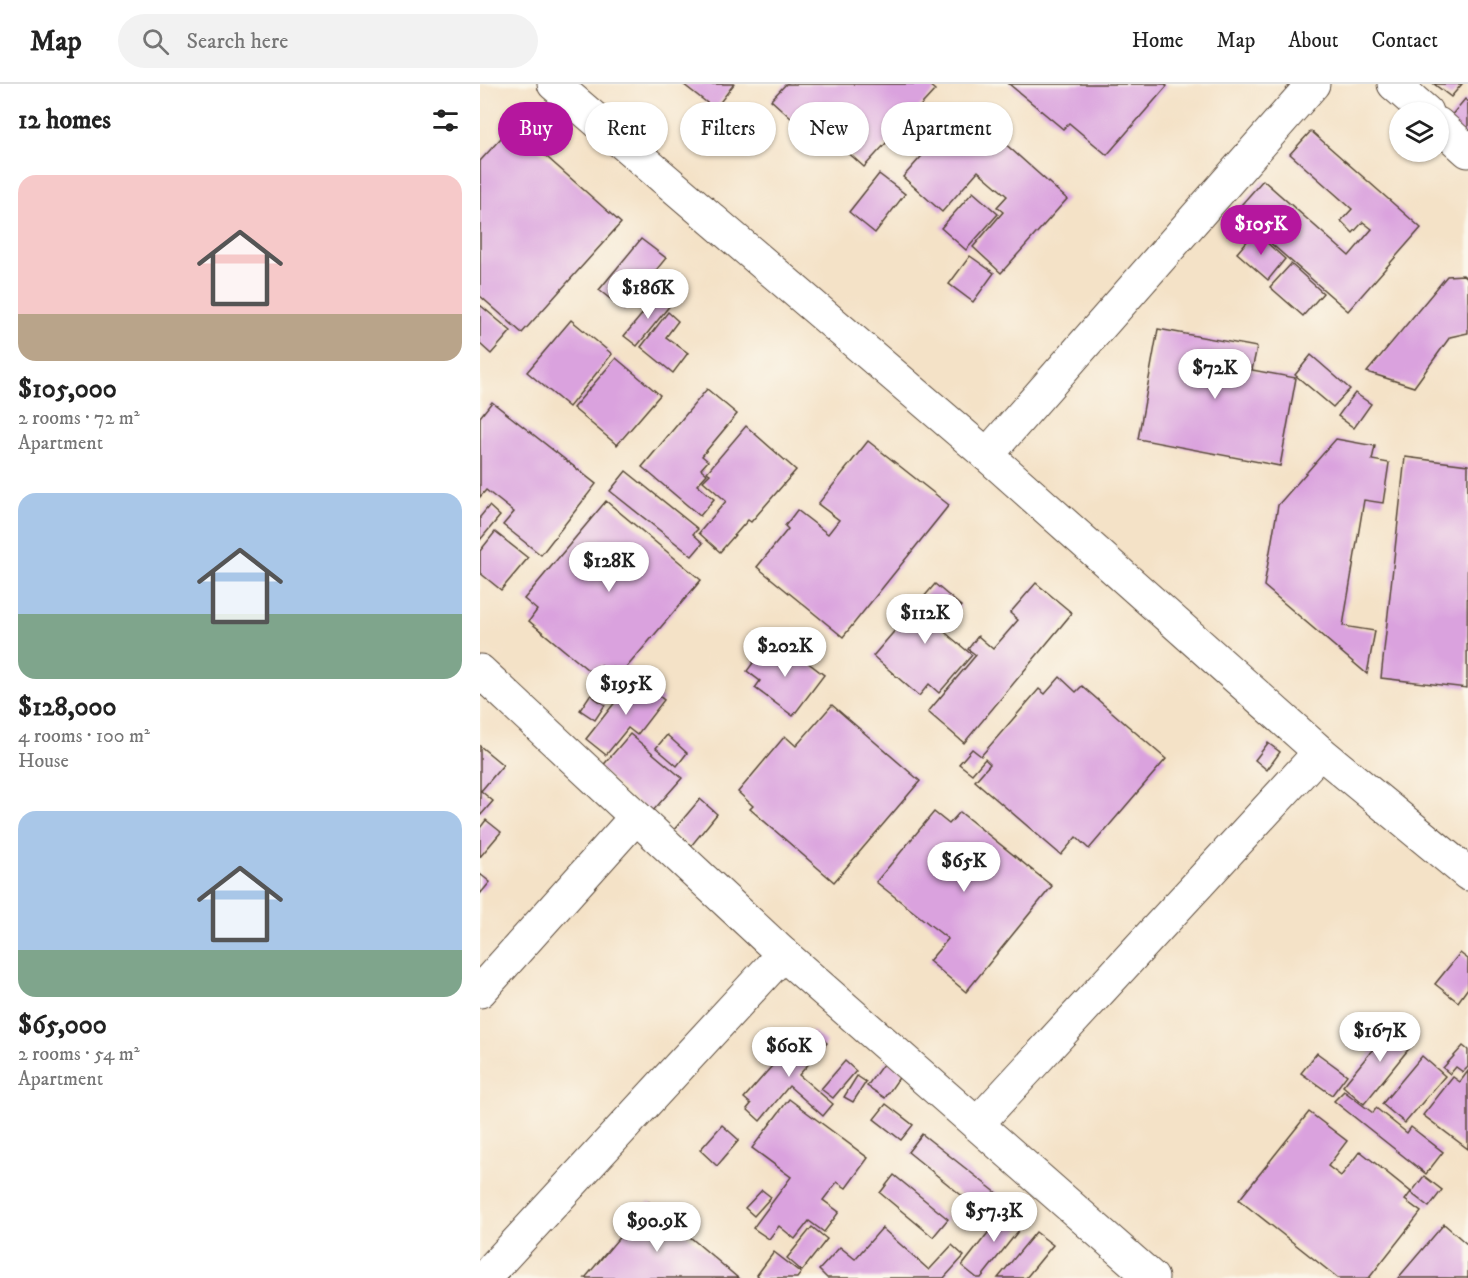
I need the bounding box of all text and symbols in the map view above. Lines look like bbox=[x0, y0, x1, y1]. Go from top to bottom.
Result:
search box bbox=[118, 14, 538, 68]
text: Map bbox=[30, 24, 82, 59]
icon: search bbox=[139, 25, 172, 58]
text: Search here bbox=[187, 28, 288, 55]
text: Home bbox=[1132, 28, 1184, 54]
text: Map bbox=[1217, 28, 1255, 54]
text: About bbox=[1288, 28, 1339, 54]
text: Contact bbox=[1372, 28, 1438, 54]
chip: Buy bbox=[498, 102, 573, 156]
chip: Rent bbox=[585, 102, 668, 156]
chip: Filters bbox=[680, 102, 776, 156]
chip: New bbox=[788, 102, 869, 156]
chip: Apartment bbox=[881, 102, 1013, 156]
map controls bbox=[1389, 102, 1449, 162]
button: layers bbox=[1389, 102, 1449, 162]
text: 12 homes bbox=[18, 104, 111, 137]
icon: filters bbox=[429, 104, 462, 137]
pin: $105K bbox=[1219, 205, 1303, 256]
text: $105K bbox=[1235, 212, 1287, 237]
icon: home bbox=[186, 214, 294, 322]
pin: $186K bbox=[606, 269, 690, 320]
text: $186K bbox=[622, 276, 674, 301]
pin: $72K bbox=[1179, 349, 1251, 400]
text: $72K bbox=[1192, 356, 1238, 381]
text: $105,000 bbox=[18, 373, 117, 406]
text: 2 rooms · 72 m² bbox=[18, 406, 140, 431]
text: Apartment bbox=[18, 431, 103, 456]
icon: home bbox=[186, 532, 294, 640]
pin: $128K bbox=[567, 542, 651, 593]
text: $128K bbox=[583, 549, 635, 574]
pin: $112K bbox=[883, 594, 967, 645]
text: $112K bbox=[900, 601, 950, 626]
pin: $202K bbox=[743, 627, 827, 678]
text: $202K bbox=[757, 634, 813, 659]
pin: $195K bbox=[584, 665, 668, 716]
text: $195K bbox=[600, 672, 652, 697]
text: $128,000 bbox=[18, 691, 117, 724]
text: 4 rooms · 100 m² bbox=[18, 724, 150, 749]
text: House bbox=[18, 749, 69, 774]
pin: $65K bbox=[928, 842, 1000, 893]
text: $65K bbox=[941, 849, 987, 874]
icon: home bbox=[186, 850, 294, 958]
text: $65,000 bbox=[18, 1009, 107, 1042]
pin: $167K bbox=[1338, 1012, 1422, 1063]
text: $167K bbox=[1353, 1019, 1407, 1044]
pin: $60K bbox=[753, 1027, 825, 1078]
text: $60K bbox=[766, 1034, 812, 1059]
text: 2 rooms · 54 m² bbox=[18, 1042, 140, 1067]
text: Apartment bbox=[18, 1067, 103, 1092]
pin: $57.3K bbox=[945, 1192, 1043, 1243]
text: $57.3K bbox=[965, 1199, 1023, 1224]
pin: $90.9K bbox=[608, 1202, 706, 1253]
text: $90.9K bbox=[627, 1209, 687, 1234]

